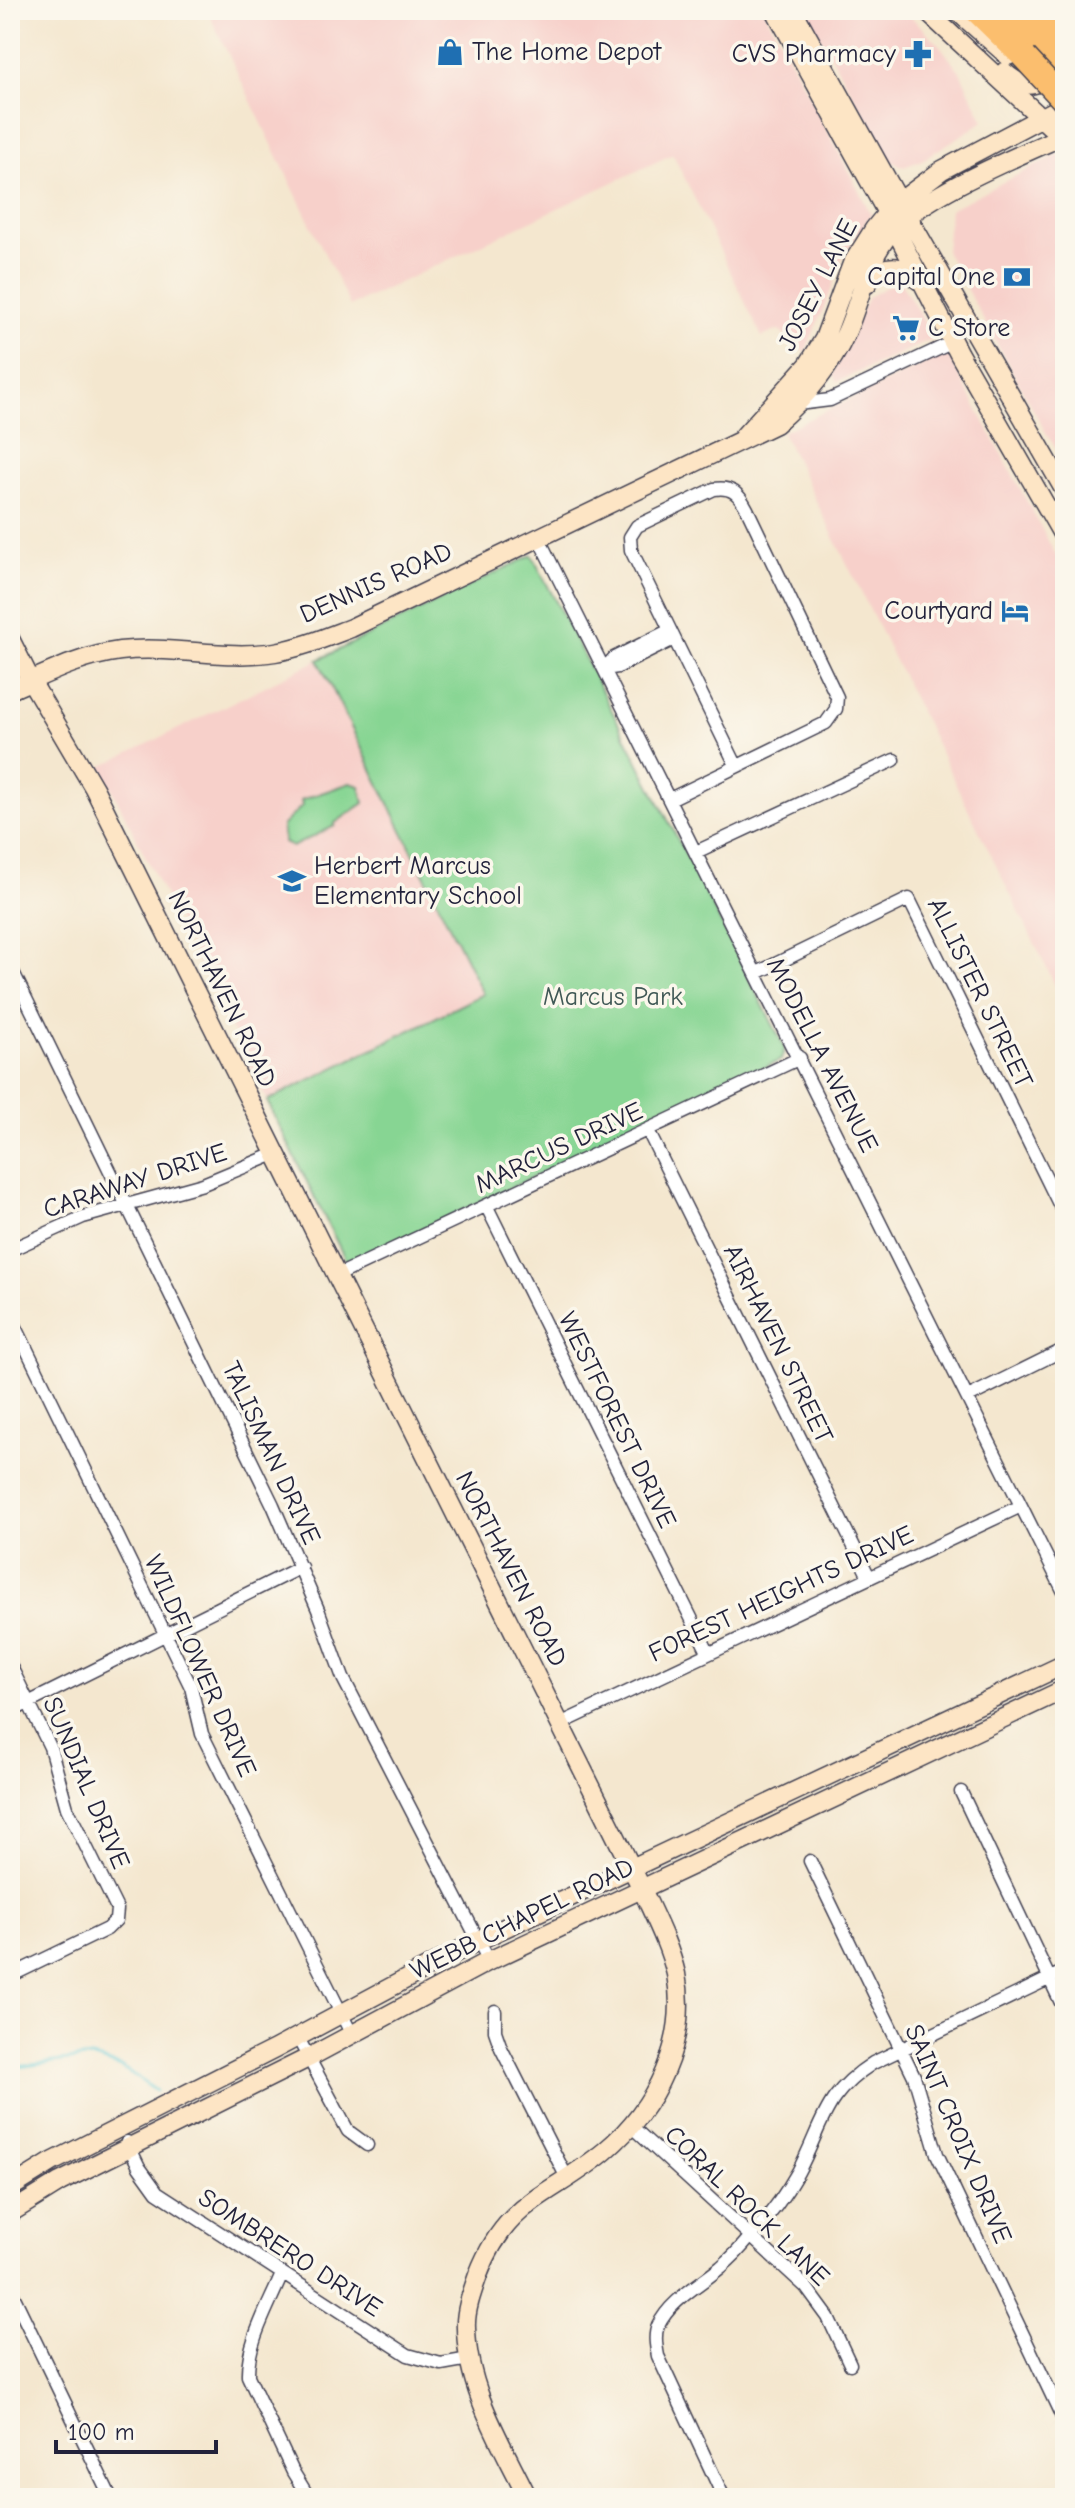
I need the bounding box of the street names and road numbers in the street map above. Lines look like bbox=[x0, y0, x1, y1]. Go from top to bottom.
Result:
street label: JOSEY LANE bbox=[772, 214, 864, 356]
street label: DENNIS ROAD bbox=[295, 536, 457, 630]
street label: NORTHAVEN ROAD bbox=[161, 886, 283, 1092]
street label: ALLISTER STREET bbox=[921, 893, 1039, 1093]
street label: MODELLA AVENUE bbox=[760, 953, 884, 1157]
street label: MARCUS DRIVE bbox=[471, 1096, 647, 1200]
street label: CARAWAY DRIVE bbox=[40, 1137, 230, 1225]
street label: AIRHAVEN STREET bbox=[717, 1240, 839, 1449]
street label: WESTFOREST DRIVE bbox=[552, 1307, 682, 1533]
street label: TALISMAN DRIVE bbox=[216, 1357, 326, 1549]
street label: NORTHAVEN ROAD bbox=[449, 1467, 573, 1671]
street label: FOREST HEIGHTS DRIVE bbox=[644, 1519, 918, 1669]
street label: WILDFLOWER DRIVE bbox=[138, 1551, 262, 1781]
street label: SUNDIAL DRIVE bbox=[36, 1693, 136, 1873]
street label: WEBB CHAPEL ROAD bbox=[406, 1852, 638, 1986]
street label: SAINT CROIX DRIVE bbox=[898, 2020, 1018, 2248]
street label: CORAL ROCK LANE bbox=[658, 2120, 836, 2292]
street label: SOMBRERO DRIVE bbox=[193, 2183, 387, 2323]

